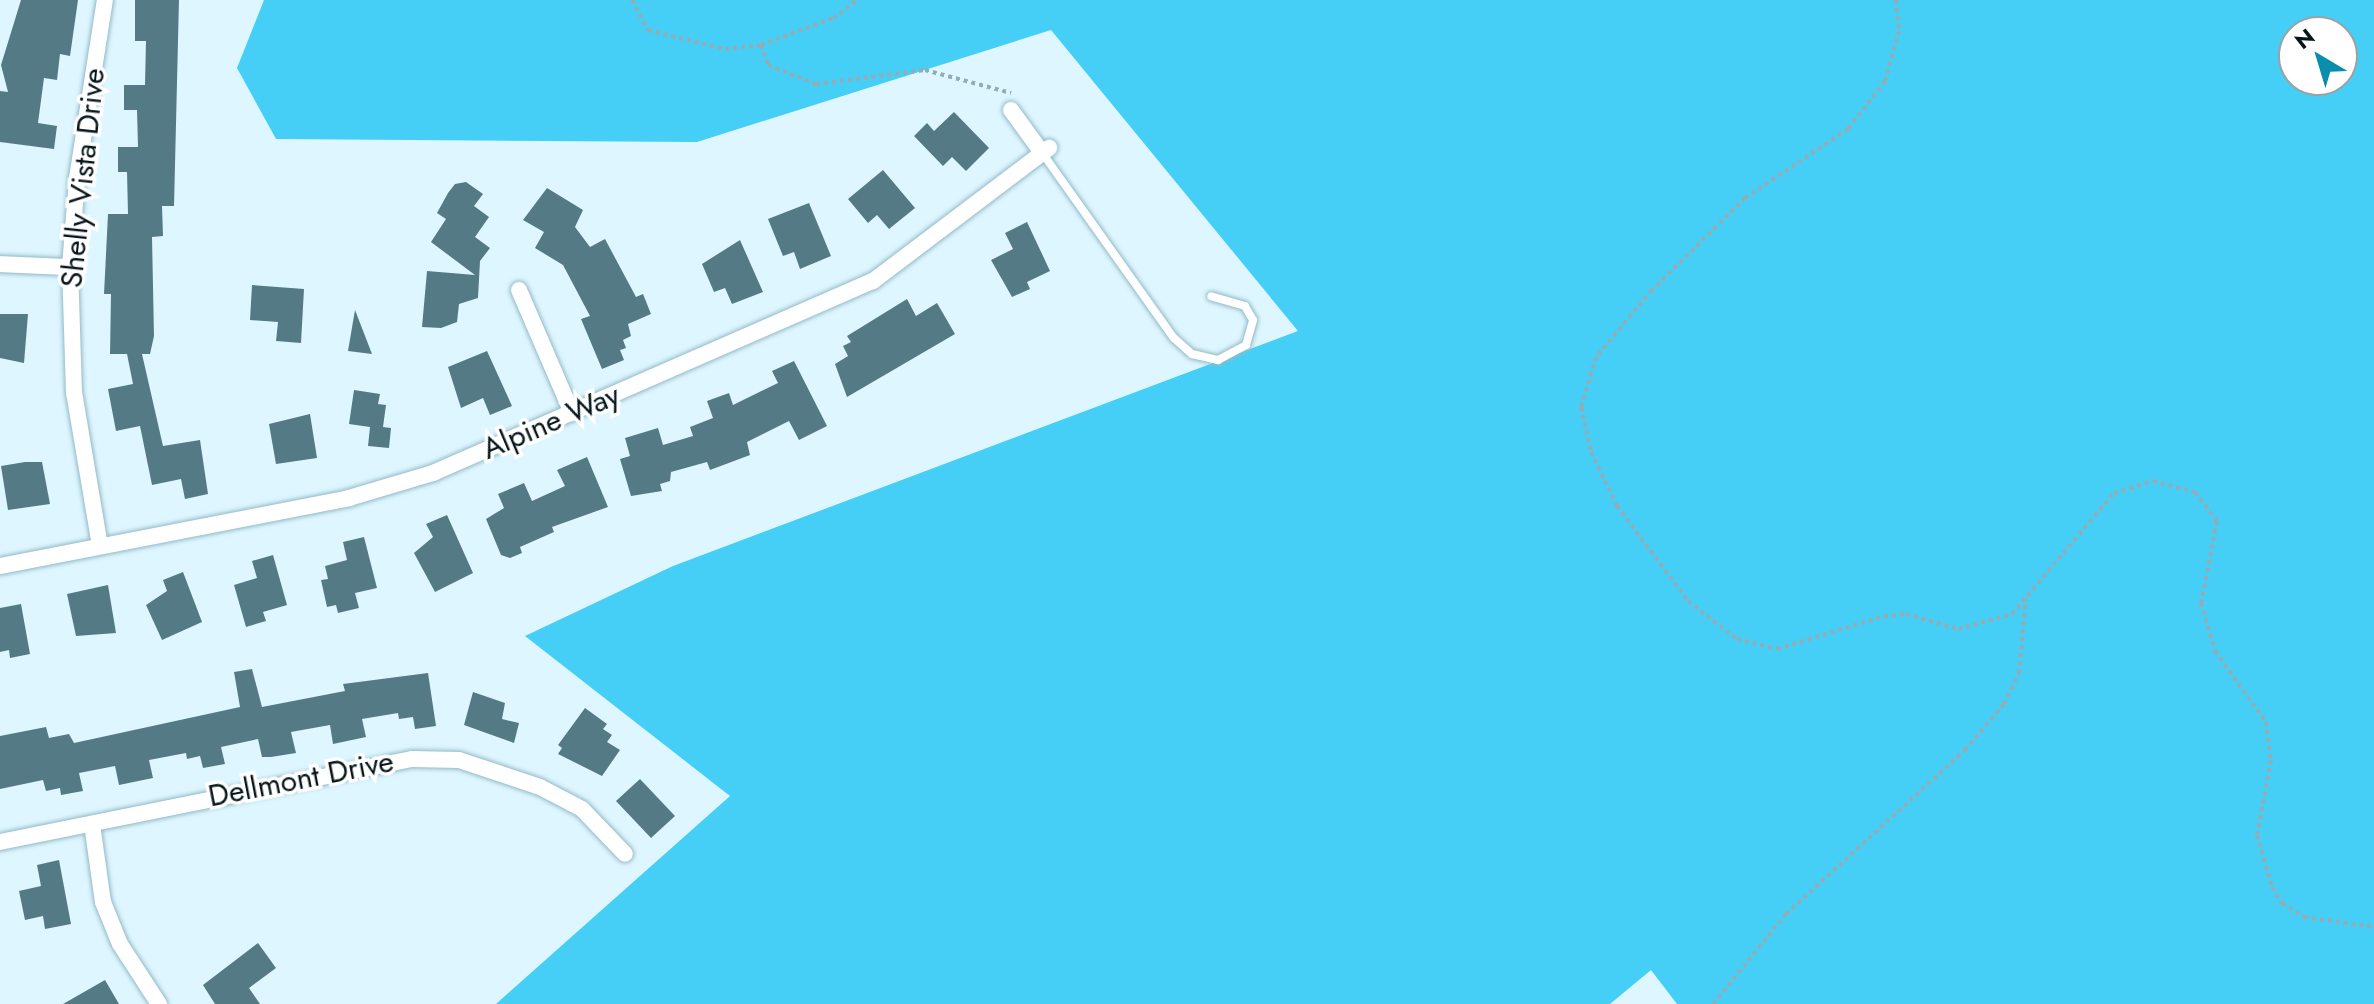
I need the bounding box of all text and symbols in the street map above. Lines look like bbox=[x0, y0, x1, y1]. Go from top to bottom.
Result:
north arrow bbox=[2278, 16, 2358, 96]
text: N bbox=[2288, 21, 2321, 57]
street label: Shelly Vista Drive bbox=[54, 66, 112, 290]
street label: Alpine Way bbox=[477, 377, 625, 467]
street label: Dellmont Drive bbox=[205, 743, 397, 815]

